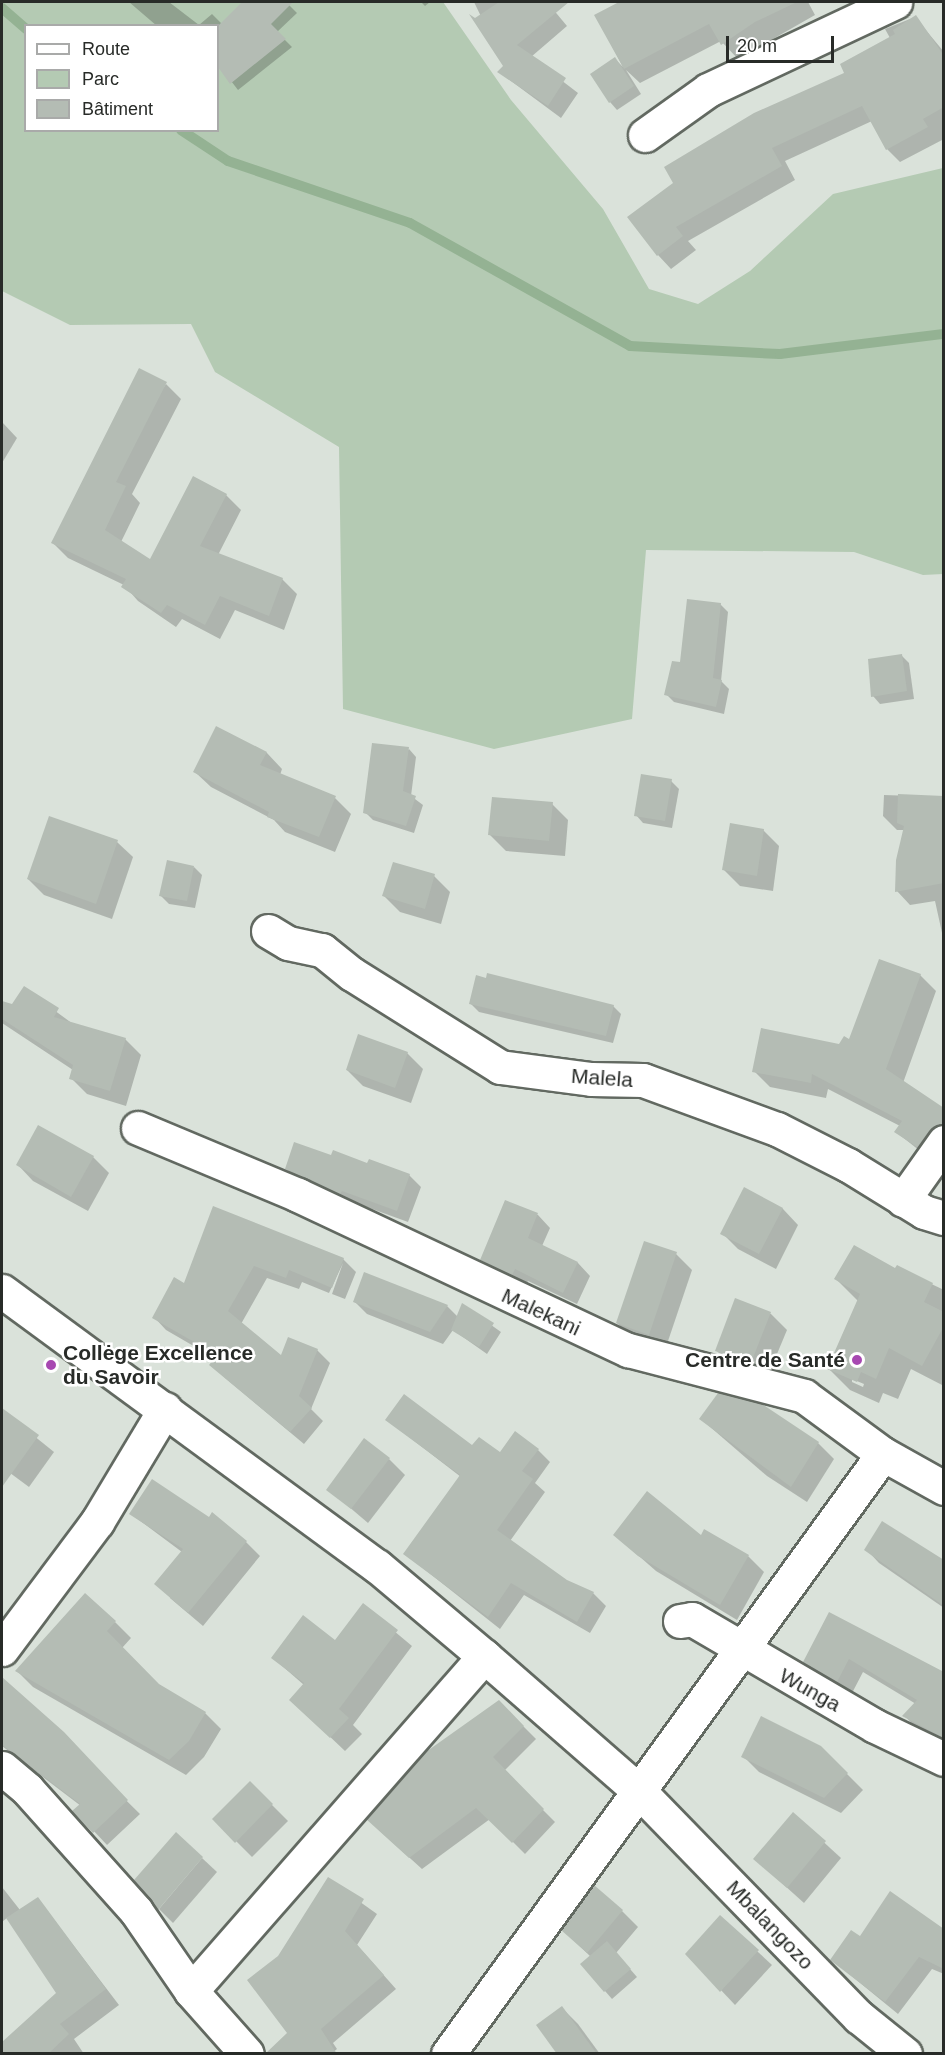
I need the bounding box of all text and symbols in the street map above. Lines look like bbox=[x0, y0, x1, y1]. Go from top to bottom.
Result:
legend bbox=[24, 24, 219, 132]
scale bar bbox=[729, 24, 837, 62]
text: 20 m bbox=[737, 36, 777, 56]
text: Route bbox=[82, 39, 130, 59]
text: Parc bbox=[82, 69, 119, 89]
text: Bâtiment bbox=[82, 99, 153, 119]
street label: Malela bbox=[570, 1063, 634, 1093]
street label: Malekani bbox=[498, 1283, 584, 1341]
place label: Collėge Excellence du Savoir bbox=[63, 1340, 253, 1390]
place label: Centre de Santé bbox=[685, 1347, 845, 1373]
marker: Centre de Santé bbox=[850, 1353, 864, 1367]
marker: Collėge Excellence du Savoir bbox=[44, 1358, 58, 1372]
street label: Wunga bbox=[775, 1663, 845, 1717]
street label: Mbalangozo bbox=[721, 1875, 819, 1975]

